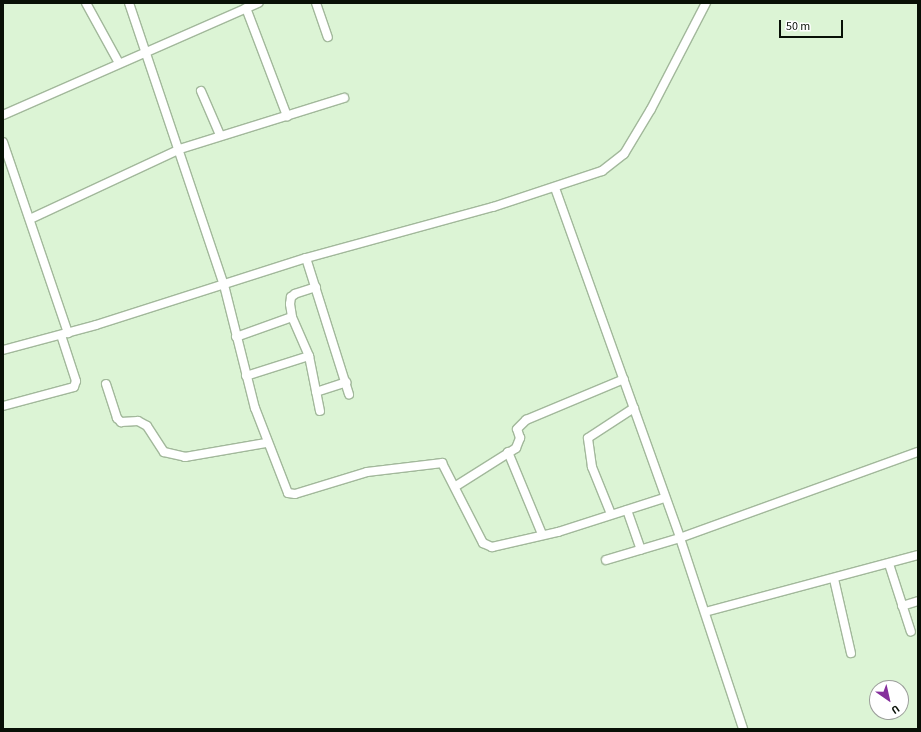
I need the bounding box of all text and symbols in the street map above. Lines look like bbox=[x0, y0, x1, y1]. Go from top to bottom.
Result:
scale bar bbox=[781, 12, 845, 38]
text: 50 m bbox=[786, 18, 810, 35]
north arrow bbox=[869, 680, 909, 720]
text: U bbox=[888, 701, 903, 718]

